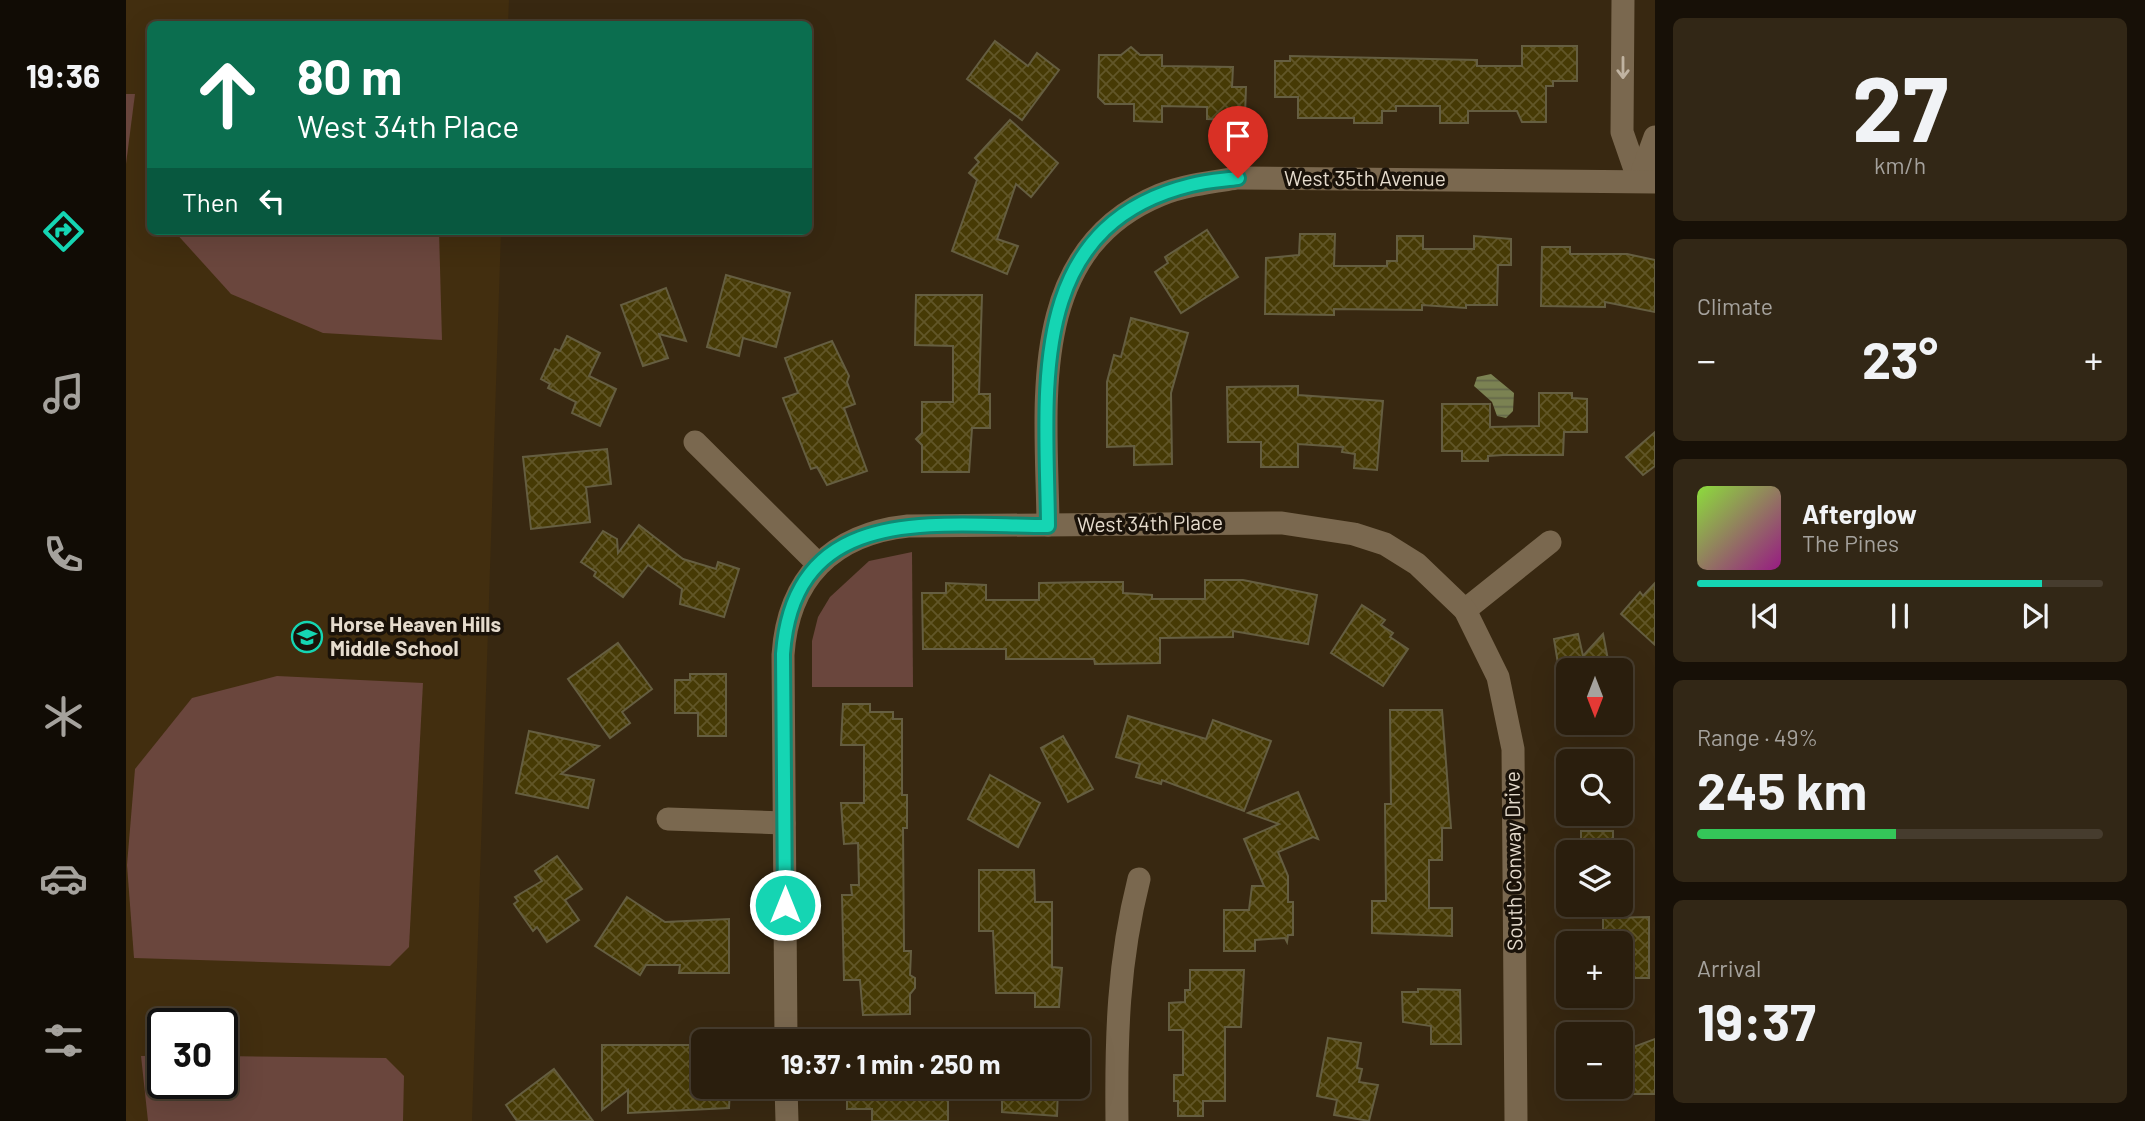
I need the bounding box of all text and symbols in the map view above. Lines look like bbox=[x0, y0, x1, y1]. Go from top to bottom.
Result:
text: 80 m bbox=[297, 46, 402, 105]
icon: ahead bbox=[182, 49, 273, 140]
text: 27 bbox=[1852, 51, 1948, 160]
text: 19:36 bbox=[26, 56, 100, 94]
one-way arrow bbox=[1616, 56, 1630, 79]
text: West 34th Place bbox=[297, 106, 519, 144]
pin bbox=[1208, 106, 1268, 178]
icon: arrive bbox=[1219, 117, 1257, 155]
text: km/h bbox=[1874, 151, 1926, 179]
street label: West 35th Avenue bbox=[1284, 165, 1446, 190]
icon: left bbox=[253, 182, 291, 220]
text: Then bbox=[182, 186, 239, 217]
icon: directions bbox=[39, 207, 88, 256]
text: Climate bbox=[1697, 292, 1773, 320]
text: 23° bbox=[1862, 327, 1938, 389]
text: − bbox=[1697, 336, 1716, 382]
text: + bbox=[2084, 336, 2103, 382]
icon: music bbox=[39, 369, 88, 418]
text: Afterglow bbox=[1802, 498, 1917, 529]
street label: West 34th Place bbox=[1077, 509, 1223, 536]
text: The Pines bbox=[1802, 529, 1899, 557]
icon: phone bbox=[39, 530, 88, 579]
icon: previous bbox=[1746, 597, 1784, 635]
icon: pause bbox=[1881, 597, 1919, 635]
icon: next bbox=[2016, 597, 2054, 635]
place label: Horse Heaven Hills Middle School bbox=[330, 611, 501, 660]
school or university icon: Horse Heaven Hills Middle School bbox=[290, 620, 324, 654]
north arrow bbox=[1556, 658, 1633, 735]
map controls bbox=[1556, 658, 1633, 1099]
icon: climate bbox=[39, 692, 88, 741]
text: Range · 49% bbox=[1697, 723, 1818, 751]
button: search bbox=[1556, 749, 1633, 826]
text: 245 km bbox=[1697, 758, 1867, 820]
street label: South Conway Drive bbox=[1498, 771, 1527, 951]
button: layers bbox=[1556, 840, 1633, 917]
icon: car bbox=[39, 854, 88, 903]
position arrow bbox=[748, 868, 822, 942]
button: + bbox=[1556, 931, 1633, 1008]
text: Arrival bbox=[1697, 954, 1761, 982]
text: 19:37 bbox=[1697, 989, 1816, 1051]
speed limit sign: 30 bbox=[147, 1008, 238, 1099]
icon: filters bbox=[39, 1016, 88, 1065]
button: − bbox=[1556, 1022, 1633, 1099]
text: 19:37 · 1 min · 250 m bbox=[781, 1048, 1000, 1079]

